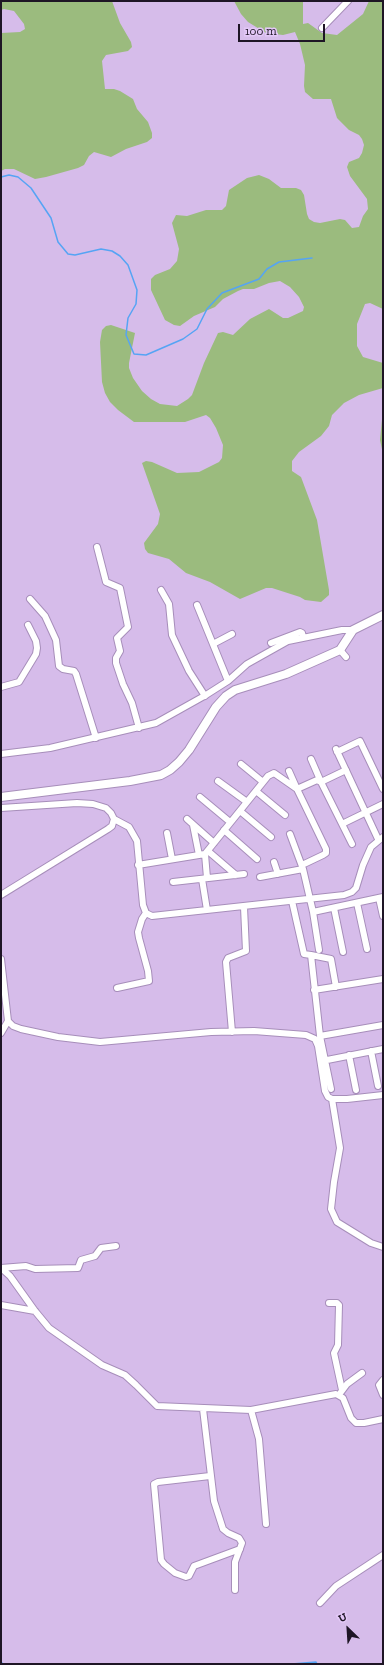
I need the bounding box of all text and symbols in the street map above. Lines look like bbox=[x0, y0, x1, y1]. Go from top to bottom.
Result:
scale bar bbox=[240, 16, 327, 42]
text: 100 m bbox=[245, 24, 277, 38]
north arrow bbox=[328, 1609, 368, 1649]
text: U bbox=[336, 1610, 349, 1625]

